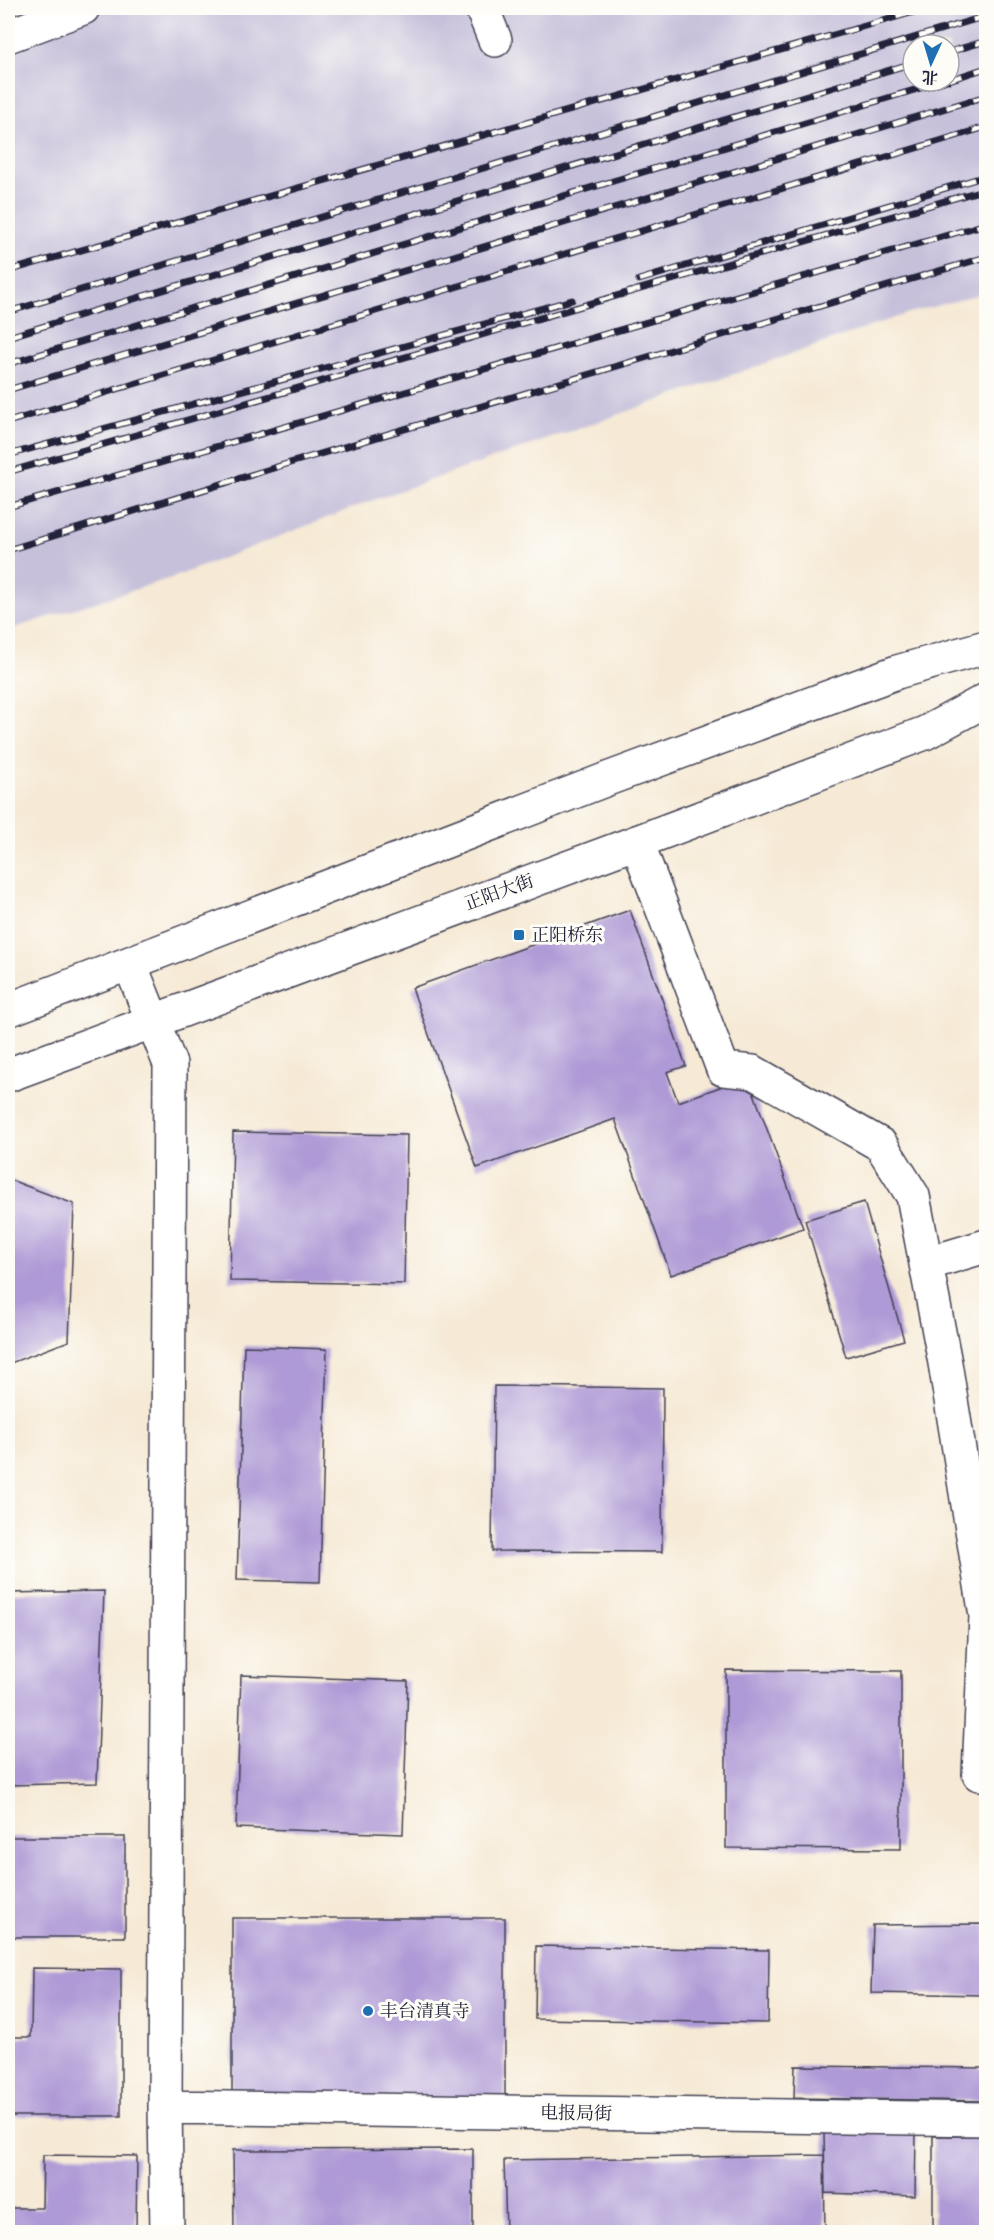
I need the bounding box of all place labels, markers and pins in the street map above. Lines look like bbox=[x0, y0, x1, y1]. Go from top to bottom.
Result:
place label: 正阳桥东 bbox=[531, 925, 603, 945]
marker: 正阳桥东 bbox=[512, 928, 526, 942]
place label: 丰台清真寺 bbox=[380, 2001, 470, 2021]
marker: 丰台清真寺 bbox=[361, 2004, 375, 2018]

